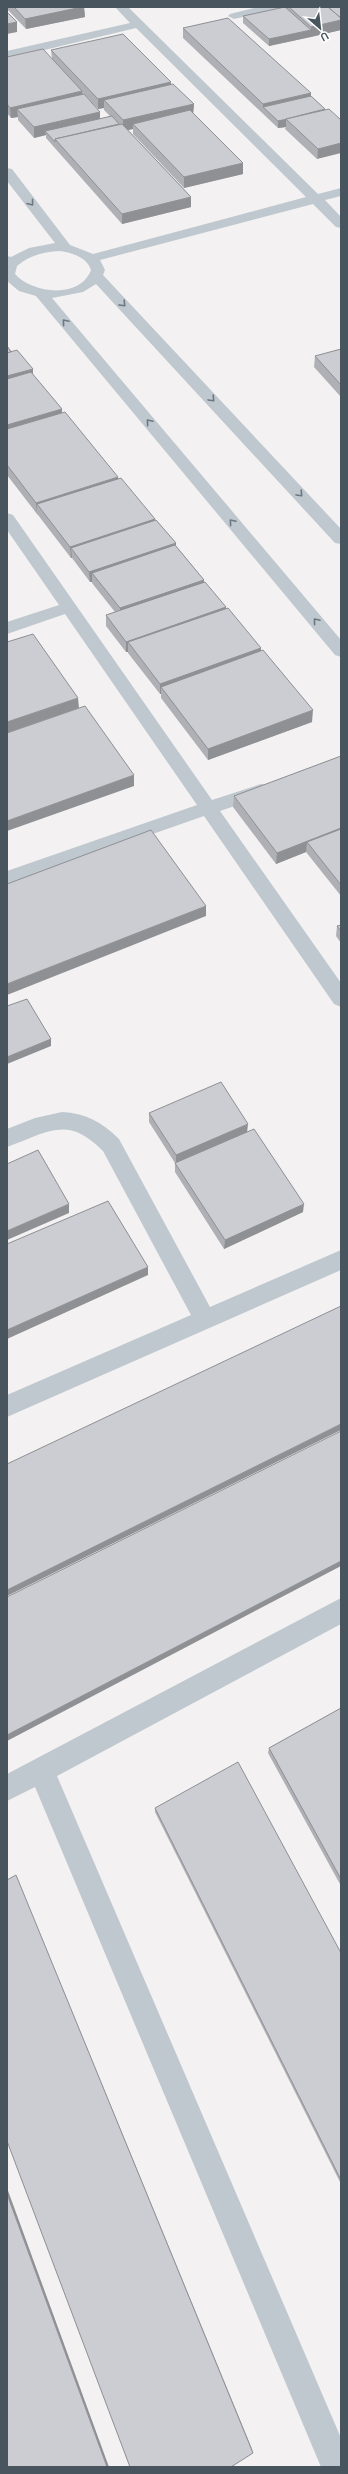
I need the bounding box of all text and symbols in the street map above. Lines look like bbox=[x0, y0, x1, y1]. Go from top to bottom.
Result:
north arrow bbox=[300, 8, 340, 48]
text: U bbox=[318, 29, 331, 45]
one-way arrow bbox=[26, 198, 33, 205]
one-way arrow bbox=[118, 299, 125, 306]
one-way arrow bbox=[63, 320, 70, 327]
one-way arrow bbox=[207, 394, 214, 402]
one-way arrow bbox=[146, 419, 153, 427]
one-way arrow bbox=[295, 489, 303, 497]
one-way arrow bbox=[230, 519, 237, 526]
one-way arrow bbox=[313, 619, 320, 626]

